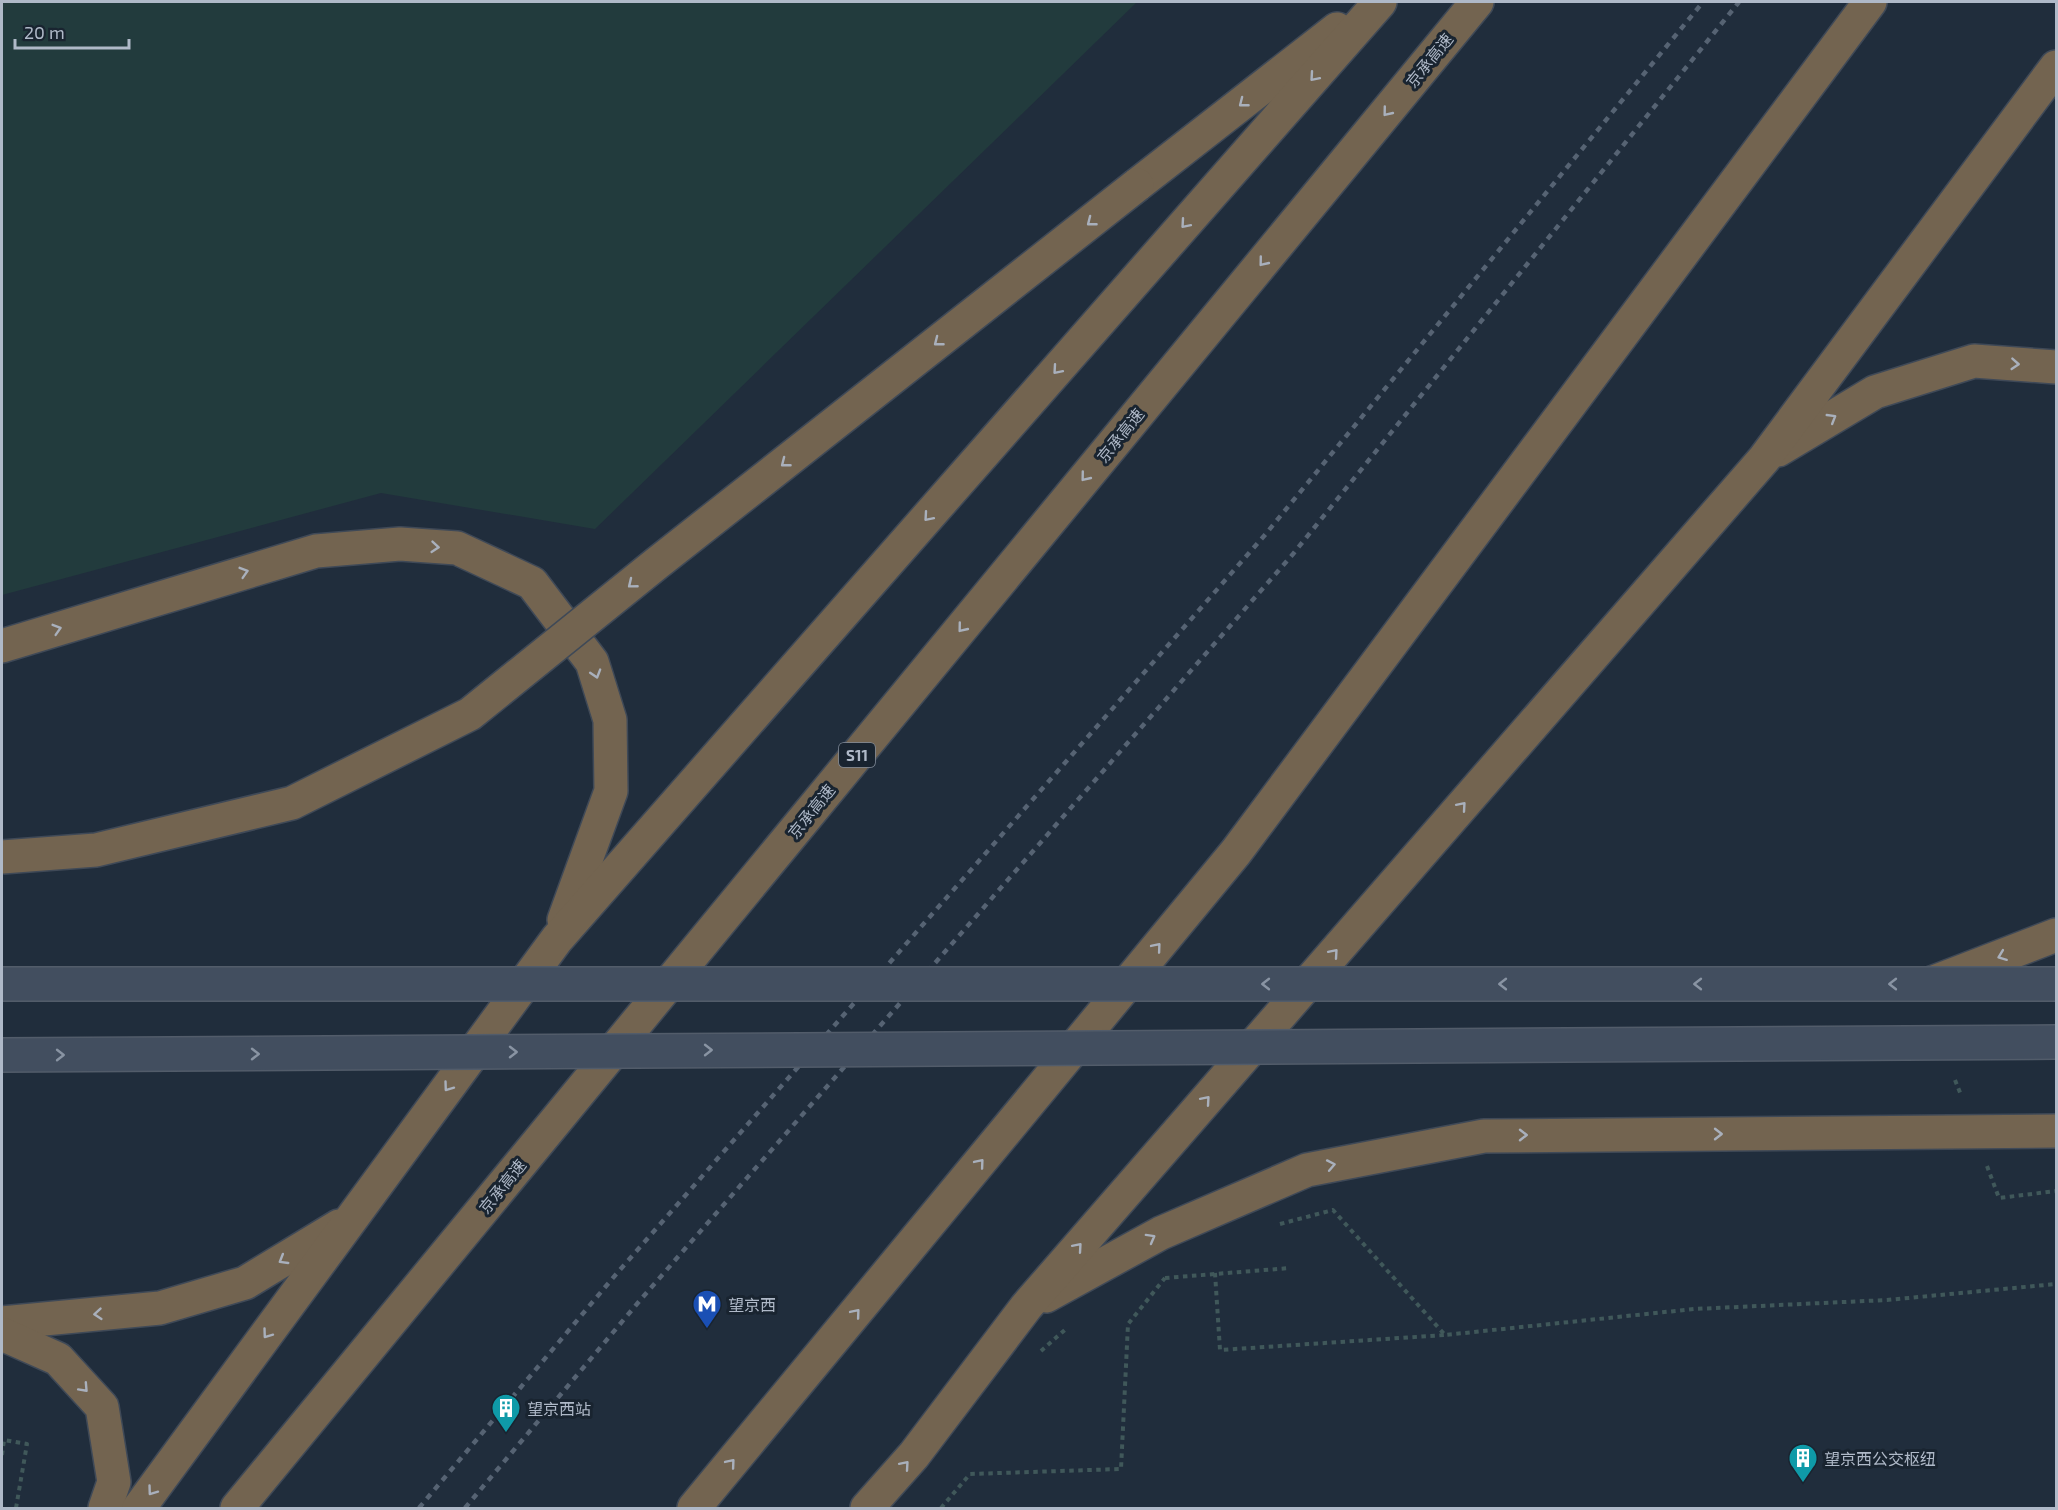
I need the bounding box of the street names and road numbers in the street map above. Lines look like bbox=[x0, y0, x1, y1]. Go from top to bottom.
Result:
street label: 京承高速 bbox=[1401, 29, 1457, 91]
street label: 京承高速 bbox=[1092, 404, 1148, 466]
road number: S11 bbox=[839, 743, 875, 767]
street label: 京承高速 bbox=[783, 780, 839, 842]
street label: 京承高速 bbox=[474, 1155, 530, 1217]

